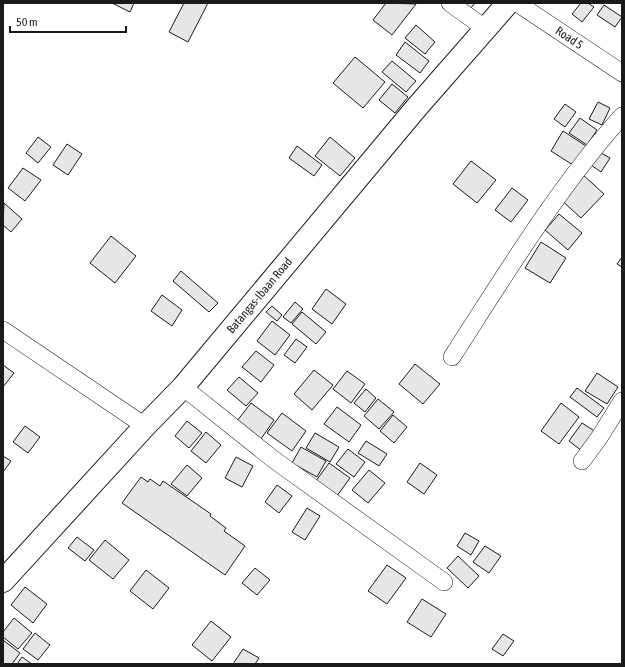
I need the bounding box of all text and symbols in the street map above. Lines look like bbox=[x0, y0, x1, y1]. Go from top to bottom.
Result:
scale bar bbox=[10, 8, 126, 34]
text: 50 m bbox=[16, 15, 38, 29]
street label: Road 5 bbox=[553, 24, 586, 52]
street label: Batangas-Ibaan Road bbox=[224, 255, 295, 336]

